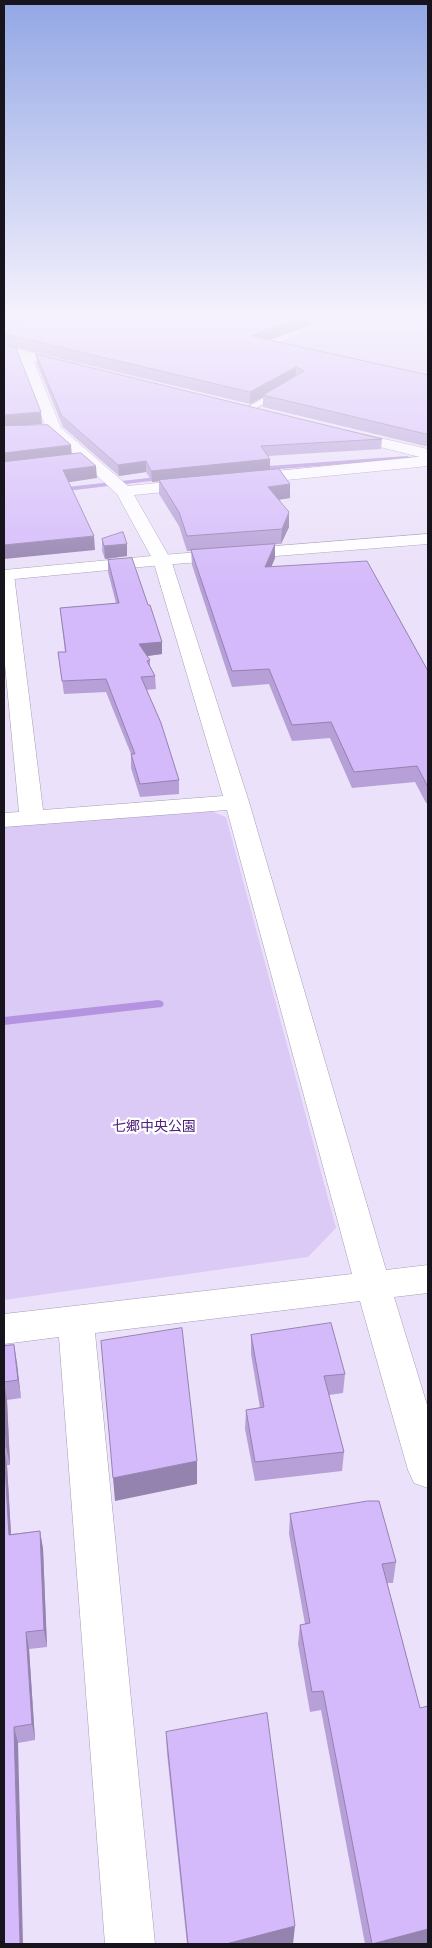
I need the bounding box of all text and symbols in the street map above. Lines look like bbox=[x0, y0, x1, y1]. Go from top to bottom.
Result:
park label: 七郷中央公園 bbox=[112, 1119, 196, 1135]

